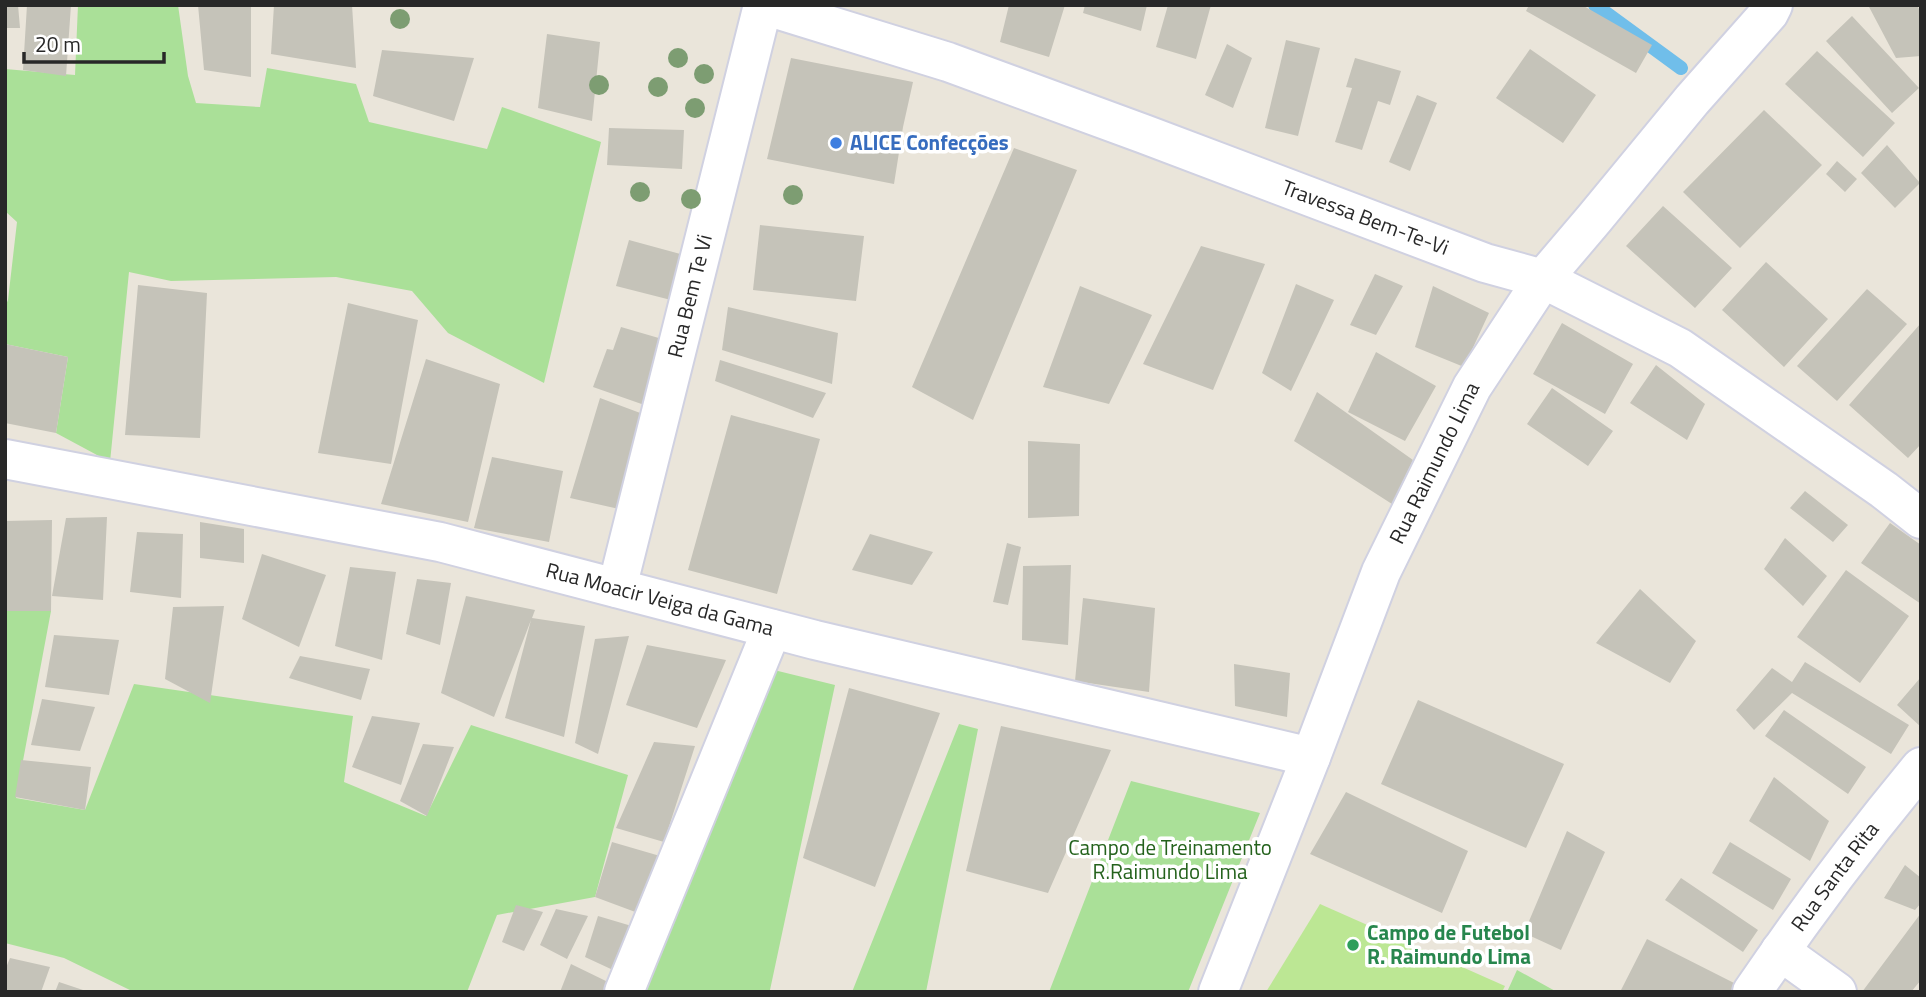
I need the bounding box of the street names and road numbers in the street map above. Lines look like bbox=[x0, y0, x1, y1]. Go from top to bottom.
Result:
street label: Travessa Bem-Te-Vi bbox=[1278, 171, 1454, 263]
street label: Rua Bem Te Vi bbox=[658, 231, 720, 361]
street label: Rua Raimundo Lima bbox=[1380, 376, 1487, 549]
street label: Rua Moacir Veiga da Gama bbox=[542, 553, 778, 644]
street label: Rua Santa Rita bbox=[1782, 814, 1886, 938]

